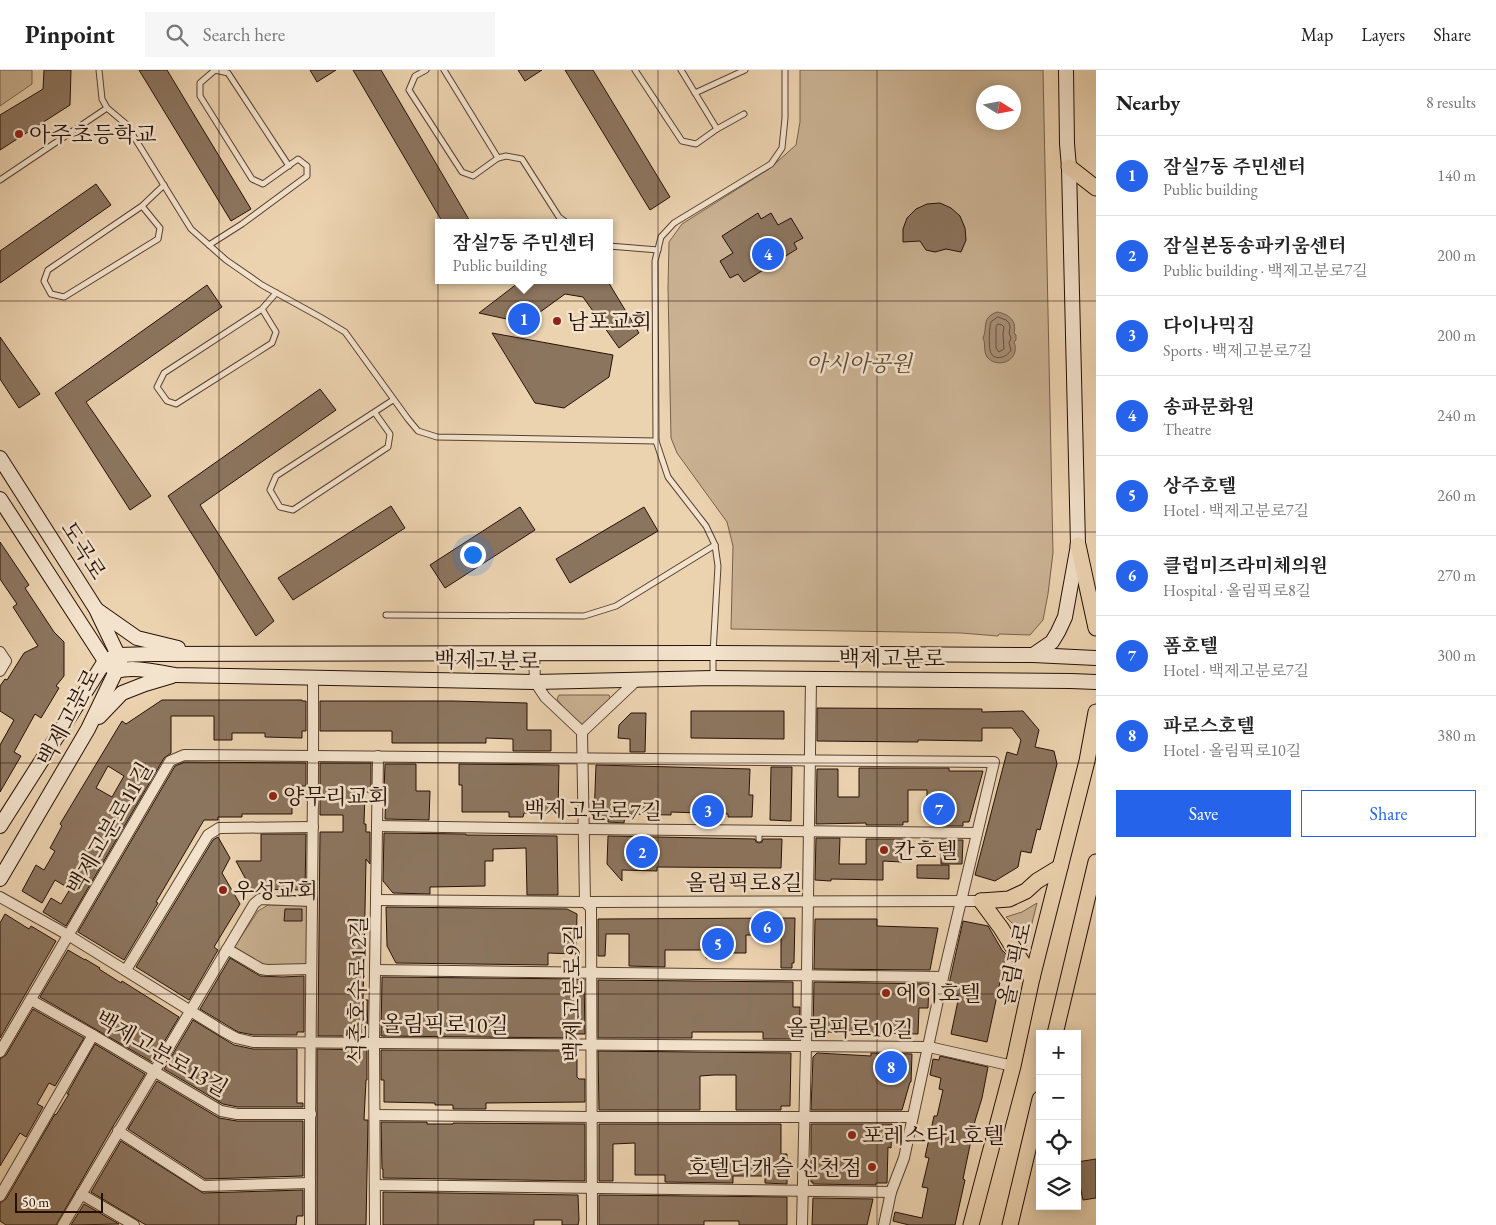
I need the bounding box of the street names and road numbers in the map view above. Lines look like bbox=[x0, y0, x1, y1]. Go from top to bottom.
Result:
street label: 도곡로 bbox=[54, 516, 113, 585]
street label: 백제고분로 bbox=[839, 644, 945, 673]
street label: 백제고분로 bbox=[434, 645, 540, 676]
street label: 백제고분로 bbox=[31, 664, 106, 771]
street label: 백제고분로11길 bbox=[60, 757, 159, 900]
street label: 백제고분로7길 bbox=[524, 795, 662, 826]
street label: 올림픽로8길 bbox=[686, 868, 802, 897]
street label: 석촌호수로12길 bbox=[342, 915, 373, 1065]
street label: 올림픽로 bbox=[991, 919, 1038, 1009]
street label: 백제고분로9길 bbox=[558, 924, 587, 1062]
street label: 백제고분로13길 bbox=[90, 1004, 233, 1103]
street label: 올림픽로10길 bbox=[381, 1009, 509, 1040]
street label: 올림픽로10길 bbox=[786, 1013, 914, 1044]

